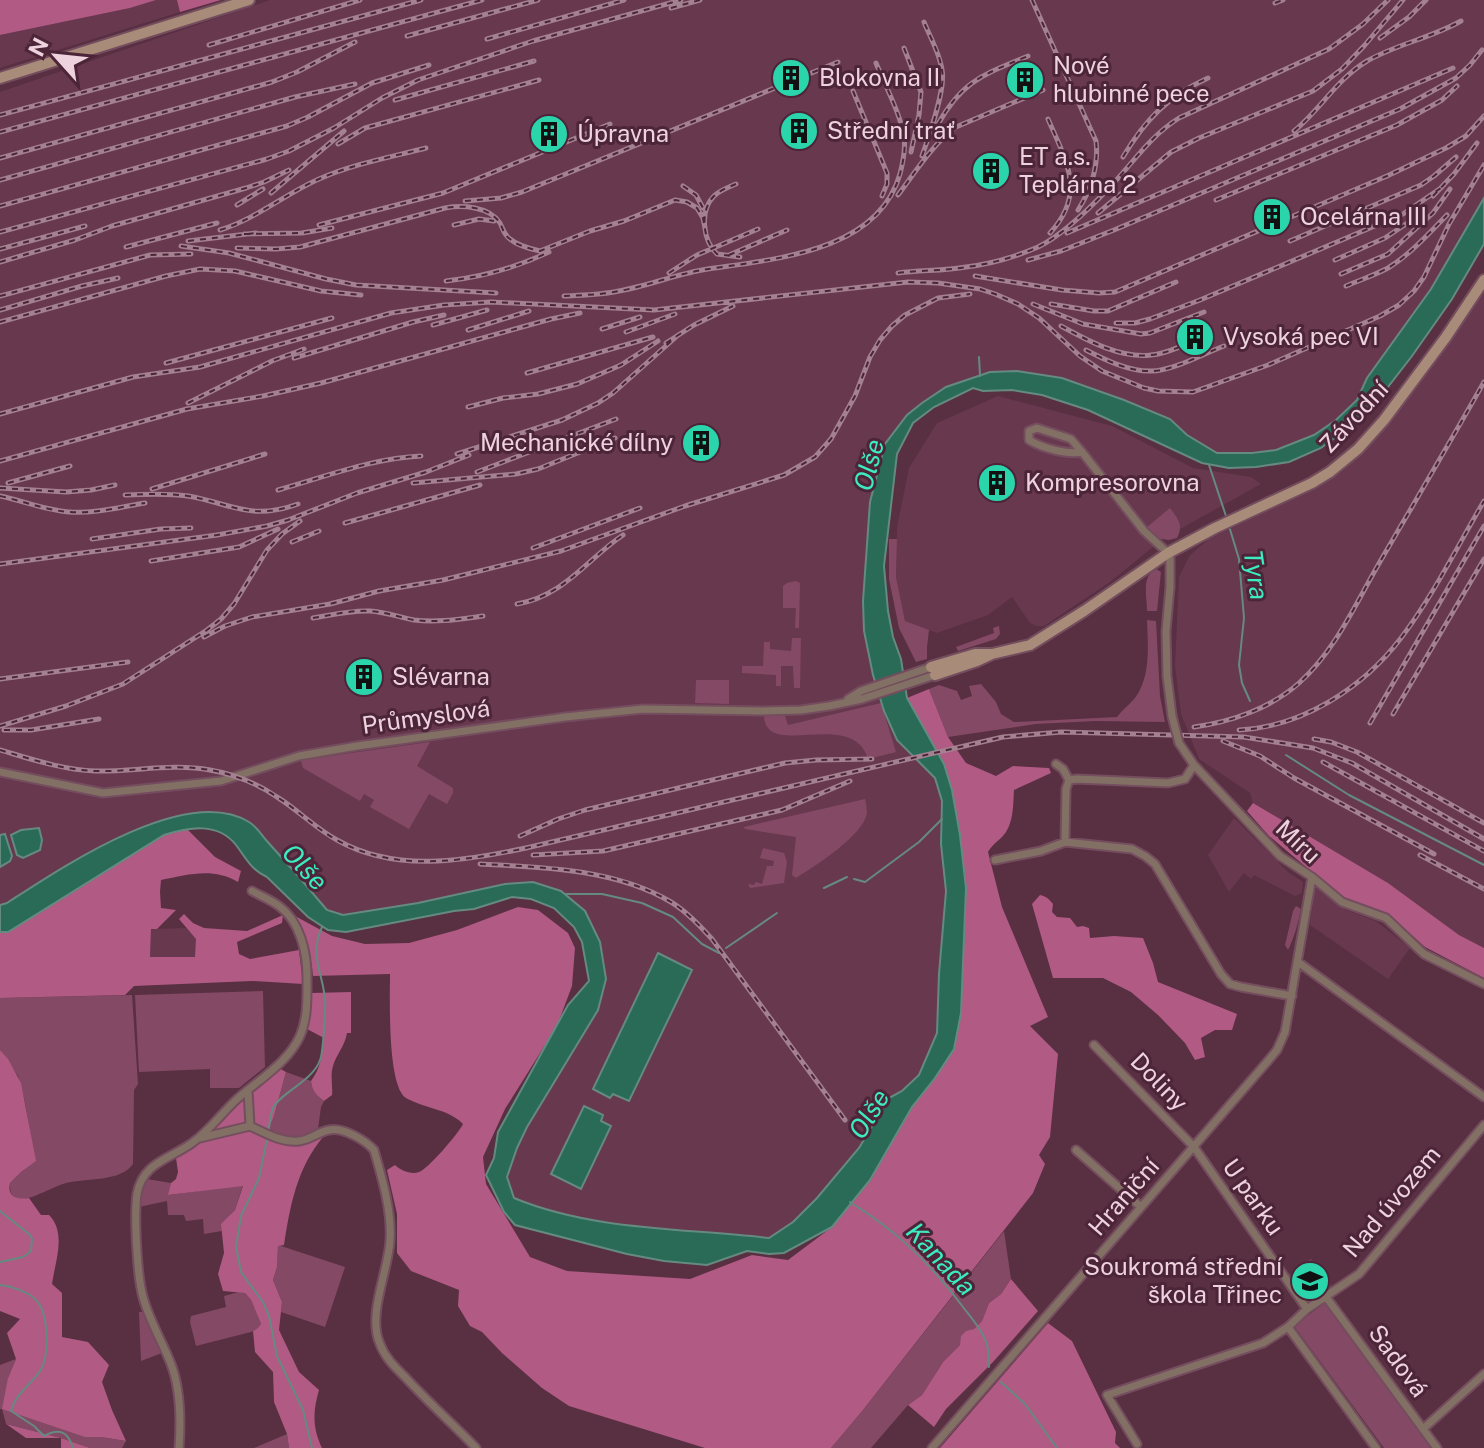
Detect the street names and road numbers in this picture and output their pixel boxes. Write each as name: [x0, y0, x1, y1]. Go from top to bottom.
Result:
street label: Závodní: [1313, 374, 1394, 458]
street label: Průmyslová: [360, 693, 492, 739]
street label: Míru: [1271, 814, 1327, 869]
street label: Doliny: [1125, 1046, 1194, 1116]
street label: Nad úvozem: [1337, 1140, 1446, 1263]
street label: Hraniční: [1082, 1151, 1165, 1241]
street label: U parku: [1218, 1153, 1290, 1240]
street label: Sadová: [1363, 1319, 1434, 1402]

